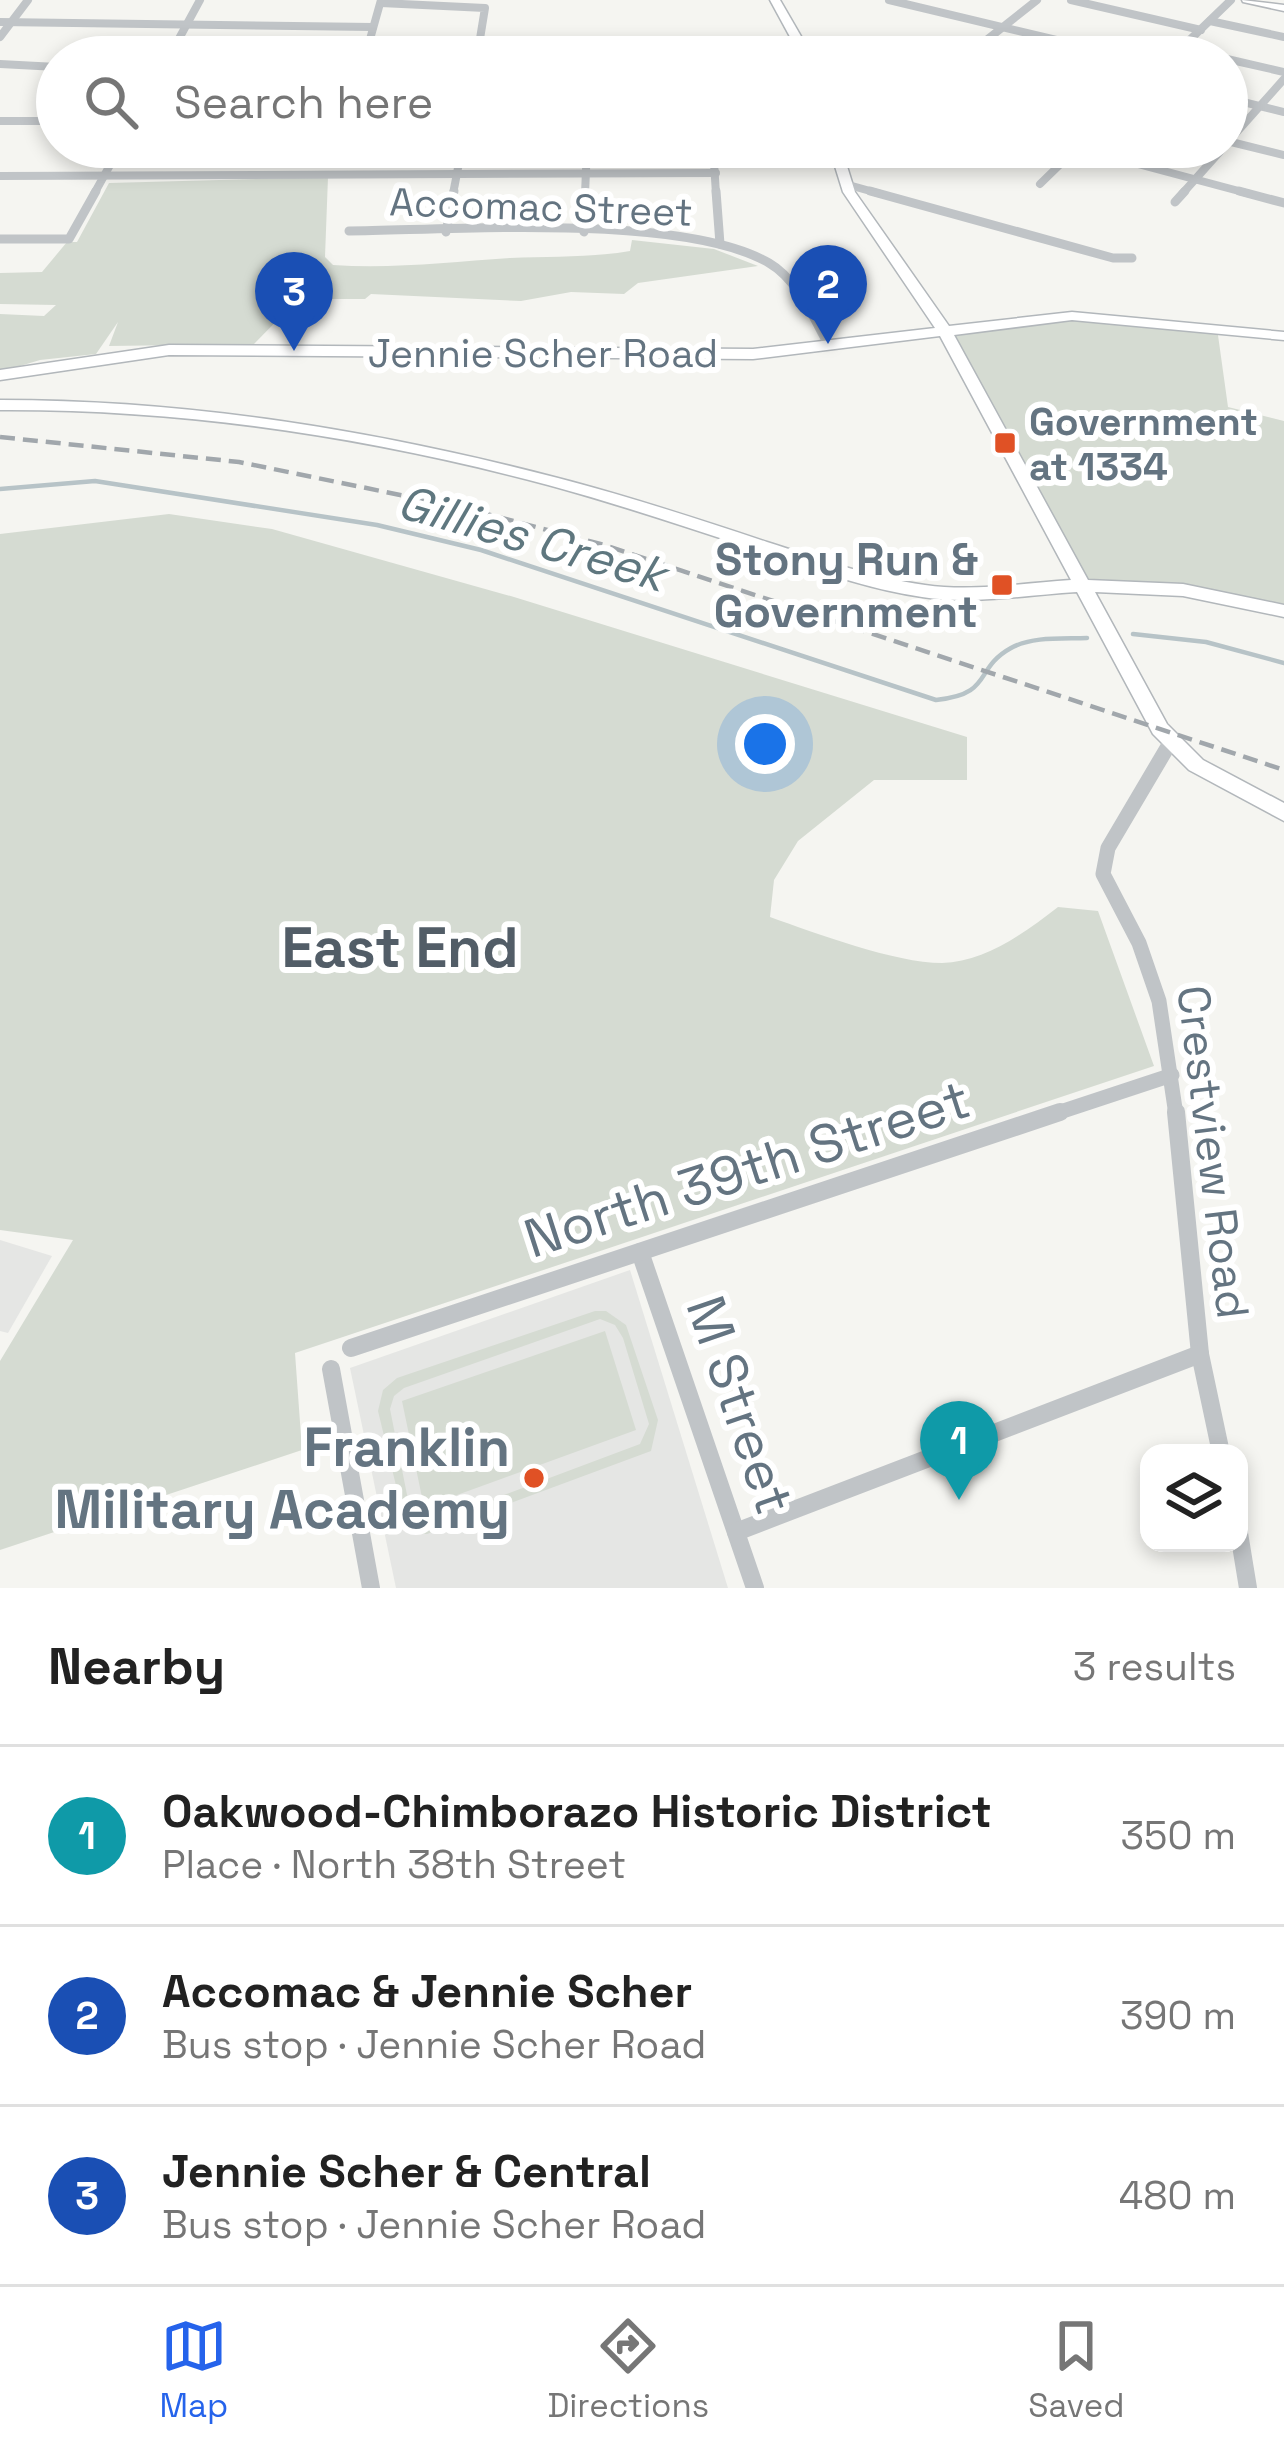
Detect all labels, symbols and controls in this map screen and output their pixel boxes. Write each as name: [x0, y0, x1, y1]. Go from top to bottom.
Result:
search box: [36, 36, 1248, 168]
icon: search: [78, 69, 144, 135]
text: Search here: [174, 74, 433, 131]
street label: Accomac Street: [389, 177, 693, 237]
pin: 2: [789, 245, 867, 344]
pin: 3: [255, 252, 333, 351]
street label: Jennie Scher Road: [368, 329, 718, 378]
place label: Government at 1334: [1029, 397, 1258, 491]
marker: Government at 1334: [992, 430, 1018, 456]
water label: Gillies Creek: [391, 471, 678, 607]
place label: Stony Run & Government: [714, 531, 978, 640]
marker: Stony Run & Government: [989, 572, 1015, 598]
your location: [735, 714, 795, 774]
district label: East End: [281, 911, 519, 984]
street label: Crestview Road: [1164, 982, 1262, 1322]
street label: North 39th Street: [516, 1065, 978, 1273]
street label: M Street: [671, 1287, 809, 1523]
pin: 1: [920, 1401, 998, 1500]
place label: Franklin Military Academy: [55, 1413, 510, 1544]
map controls: [1140, 1444, 1248, 1552]
button: layers: [1140, 1444, 1248, 1552]
marker: Franklin Military Academy: [521, 1465, 547, 1491]
text: Nearby: [48, 1634, 225, 1699]
text: 3 results: [1073, 1642, 1236, 1691]
text: Oakwood-Chimborazo Historic District: [162, 1783, 992, 1840]
text: 1: [78, 1811, 96, 1860]
text: 350 m: [1121, 1811, 1236, 1860]
text: Place · North 38th Street: [162, 1840, 626, 1889]
text: Accomac & Jennie Scher: [162, 1963, 692, 2020]
text: 2: [75, 1991, 99, 2040]
text: 390 m: [1120, 1991, 1236, 2040]
text: Bus stop · Jennie Scher Road: [162, 2020, 706, 2069]
text: Jennie Scher & Central: [162, 2143, 651, 2200]
text: 3: [75, 2171, 99, 2220]
text: 480 m: [1119, 2171, 1236, 2220]
text: Bus stop · Jennie Scher Road: [162, 2200, 706, 2249]
tab: Map: [160, 2313, 228, 2427]
tab: Directions: [547, 2313, 709, 2427]
tab: Saved: [1028, 2313, 1124, 2427]

